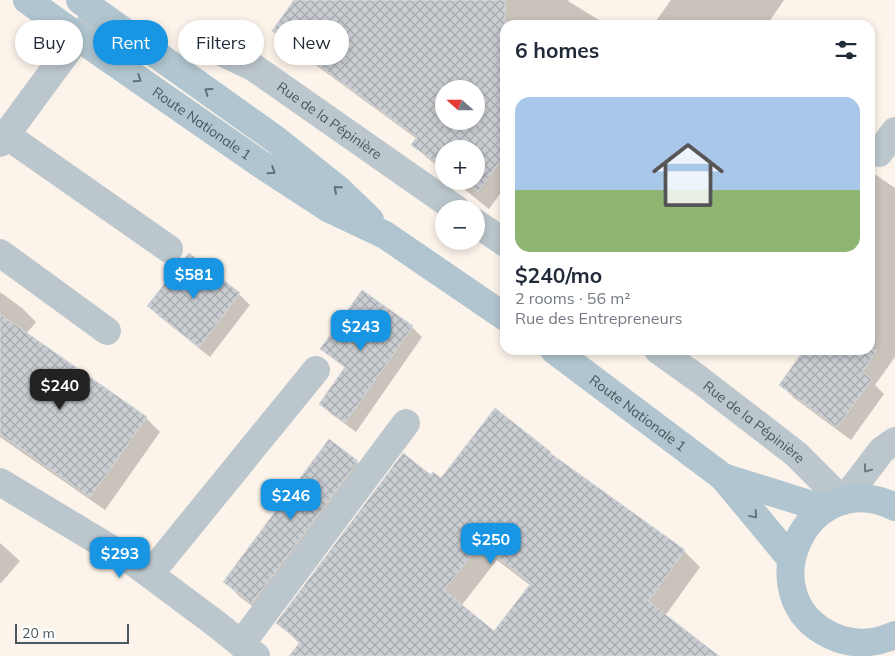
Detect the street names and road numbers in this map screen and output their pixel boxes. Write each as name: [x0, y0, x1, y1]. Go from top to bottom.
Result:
street label: Rue de la Pépinière: [274, 78, 386, 163]
street label: Route Nationale 1: [149, 83, 255, 164]
street label: Route Nationale 1: [586, 371, 690, 455]
street label: Rue de la Pépinière: [700, 377, 809, 467]

